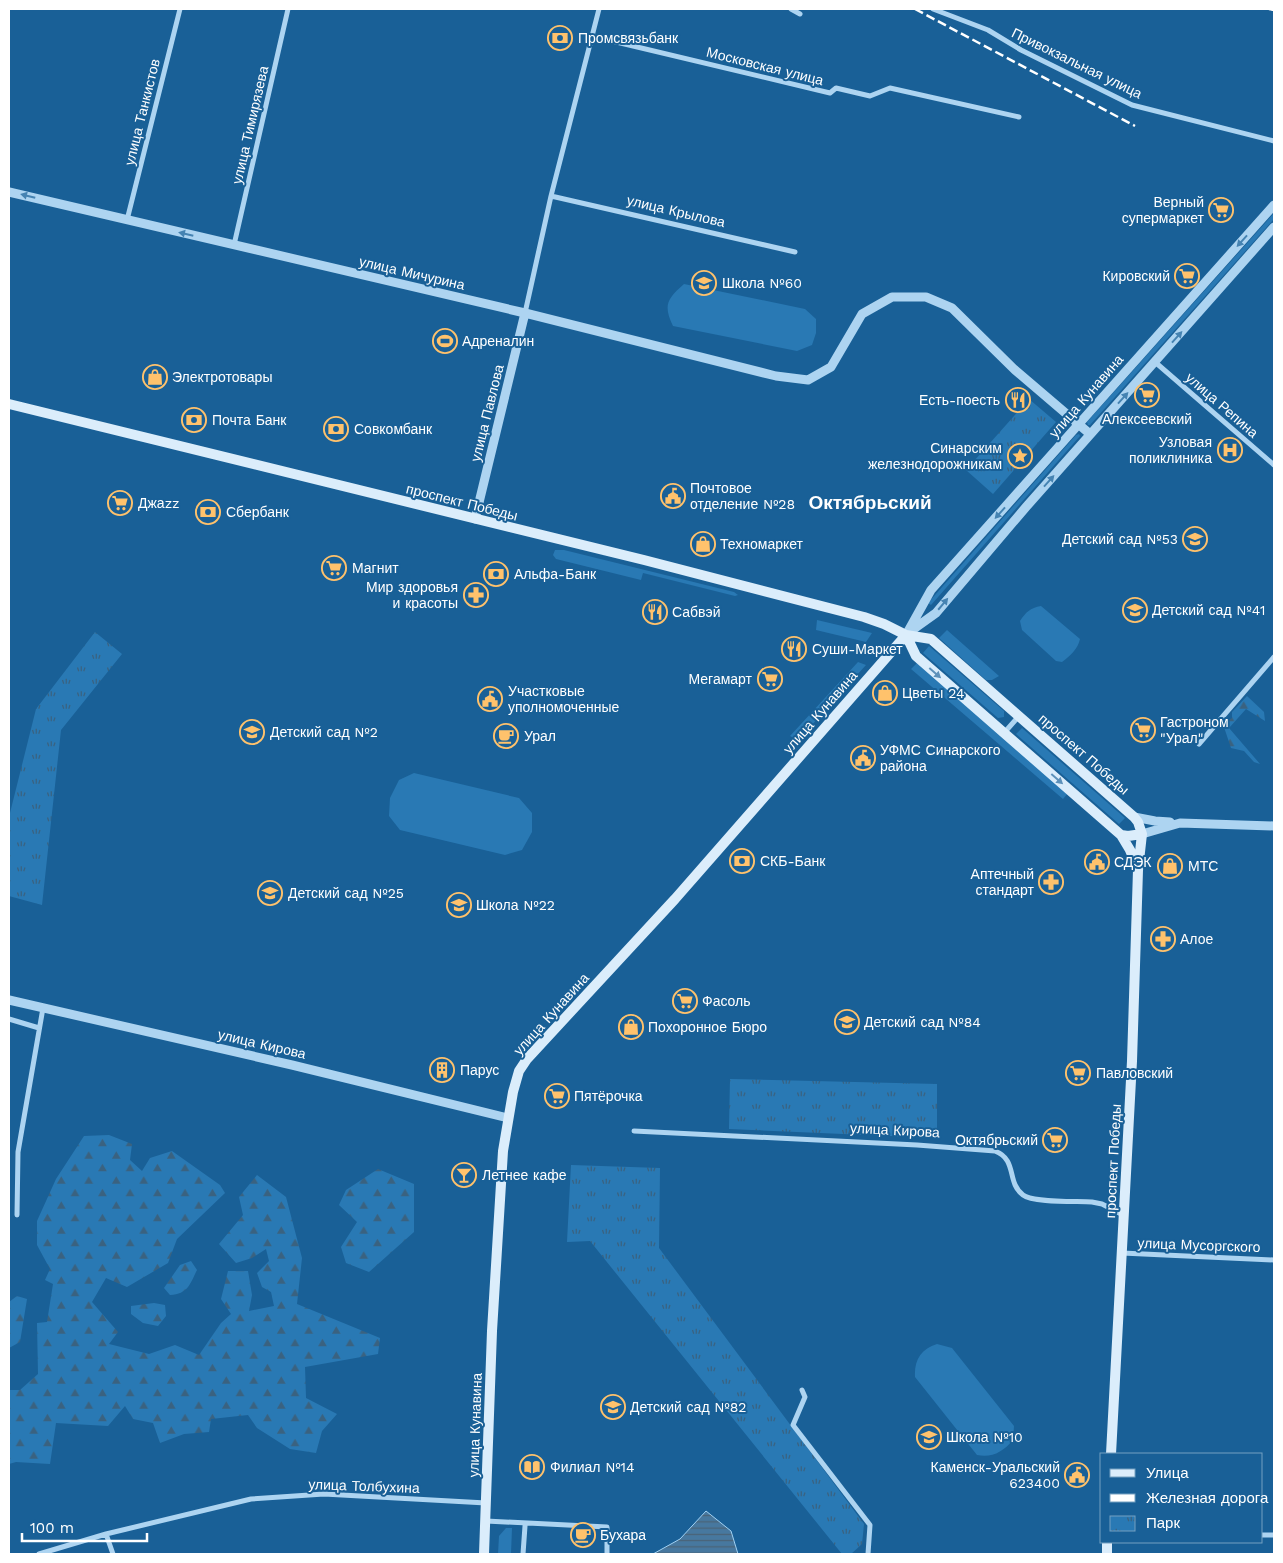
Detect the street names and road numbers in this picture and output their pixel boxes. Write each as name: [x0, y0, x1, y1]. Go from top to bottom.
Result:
street label: Привокзальная улица: [1009, 24, 1145, 102]
street label: Московская улица: [705, 44, 825, 88]
street label: улица Танкистов: [121, 57, 163, 167]
street label: улица Тимирязева: [229, 64, 271, 186]
street label: улица Крылова: [625, 192, 727, 230]
street label: улица Мичурина: [358, 253, 467, 293]
street label: улица Кунавина: [1046, 351, 1127, 441]
street label: улица Павлова: [467, 363, 507, 463]
street label: улица Репина: [1183, 369, 1262, 441]
street label: проспект Победы: [405, 480, 519, 524]
street label: улица Кунавина: [780, 667, 861, 757]
street label: проспект Победы: [1036, 710, 1132, 798]
street label: улица Кунавина: [510, 970, 592, 1058]
street label: улица Кирова: [216, 1026, 308, 1062]
street label: проспект Победы: [1102, 1103, 1124, 1219]
street label: улица Кирова: [850, 1120, 941, 1140]
street label: улица Мусоргского: [1137, 1235, 1261, 1255]
street label: улица Кунавина: [465, 1372, 485, 1478]
street label: улица Толбухина: [308, 1476, 420, 1496]

